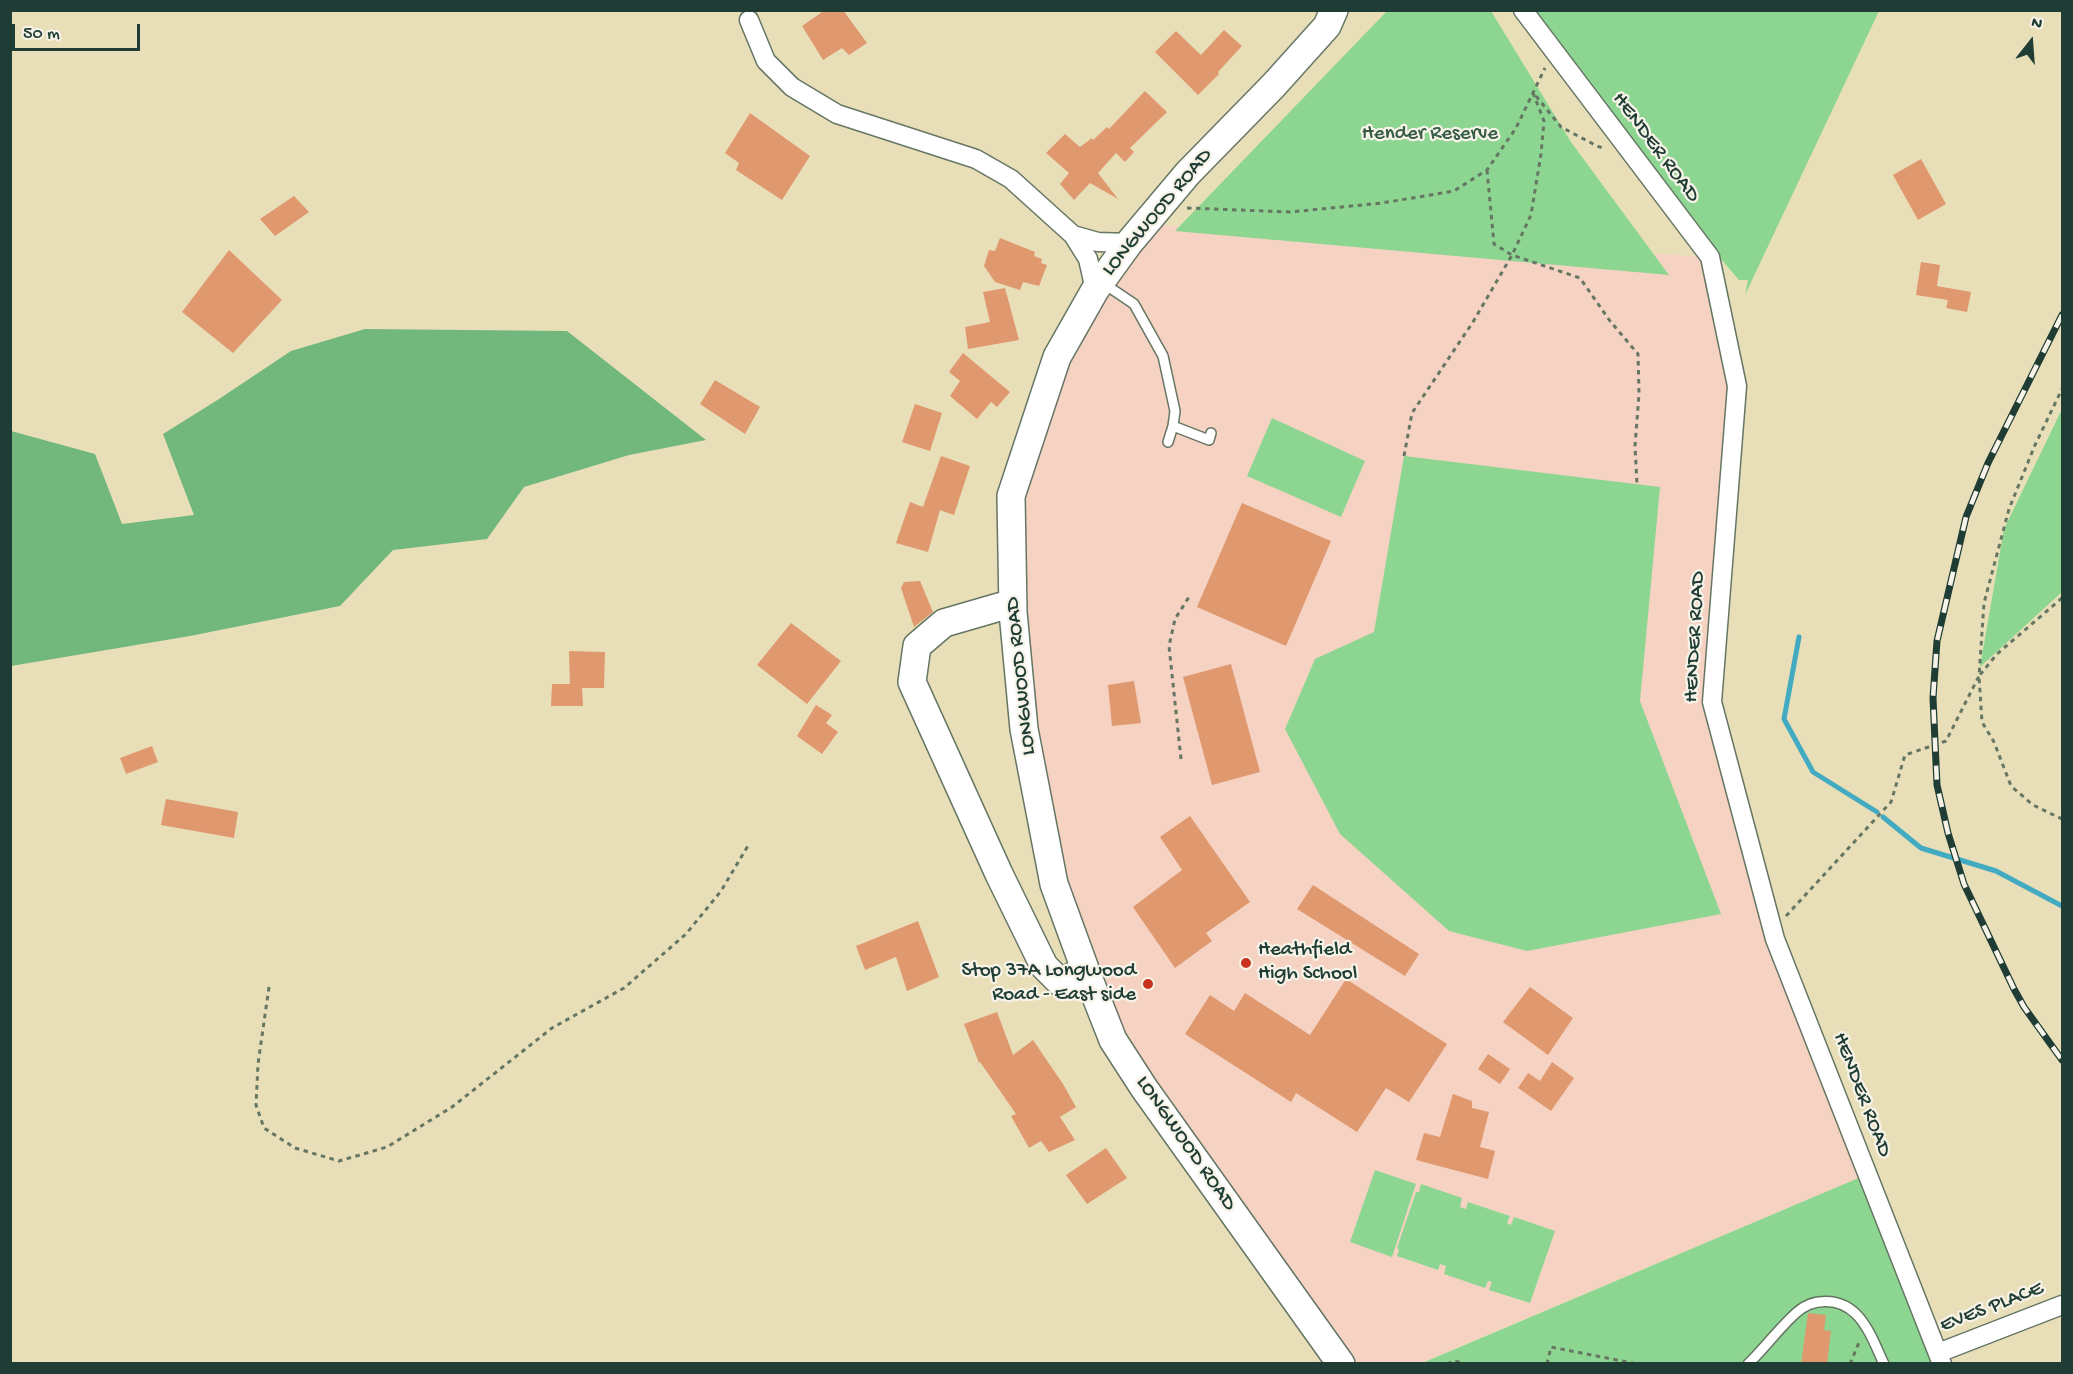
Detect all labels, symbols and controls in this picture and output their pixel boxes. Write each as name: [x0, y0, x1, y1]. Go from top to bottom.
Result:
scale bar: [15, 12, 142, 50]
north arrow: [2001, 12, 2061, 72]
text: N: [2029, 14, 2044, 35]
text: 50 m: [23, 24, 60, 45]
street label: HENDER ROAD: [1605, 88, 1705, 208]
park label: Hender Reserve: [1362, 122, 1498, 148]
street label: LONGWOOD ROAD: [1097, 144, 1219, 282]
street label: HENDER ROAD: [1680, 571, 1712, 703]
street label: LONGWOOD ROAD: [1001, 596, 1043, 756]
place label: Heathfield High School: [1258, 938, 1357, 988]
marker: Heathfield High School: [1239, 956, 1253, 970]
place label: Stop 37A Longwood Road - East side: [961, 959, 1136, 1009]
marker: Stop 37A Longwood Road - East side: [1141, 977, 1155, 991]
street label: HENDER ROAD: [1826, 1029, 1896, 1161]
street label: LONGWOOD ROAD: [1129, 1072, 1241, 1216]
street label: EVES PLACE: [1937, 1277, 2047, 1339]

